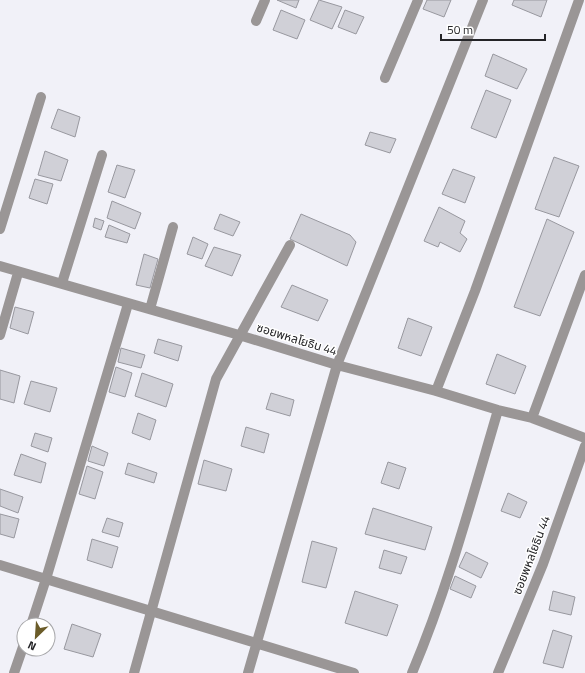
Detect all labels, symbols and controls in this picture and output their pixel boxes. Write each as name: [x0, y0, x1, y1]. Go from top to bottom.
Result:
scale bar: [441, 16, 545, 42]
text: 50 m: [447, 20, 473, 39]
street label: ซอยพหลโยธิน 44: [254, 318, 340, 360]
street label: ซอยพหลโยธิน 44: [507, 512, 555, 597]
north arrow: [16, 617, 56, 657]
text: N: [25, 637, 39, 655]

